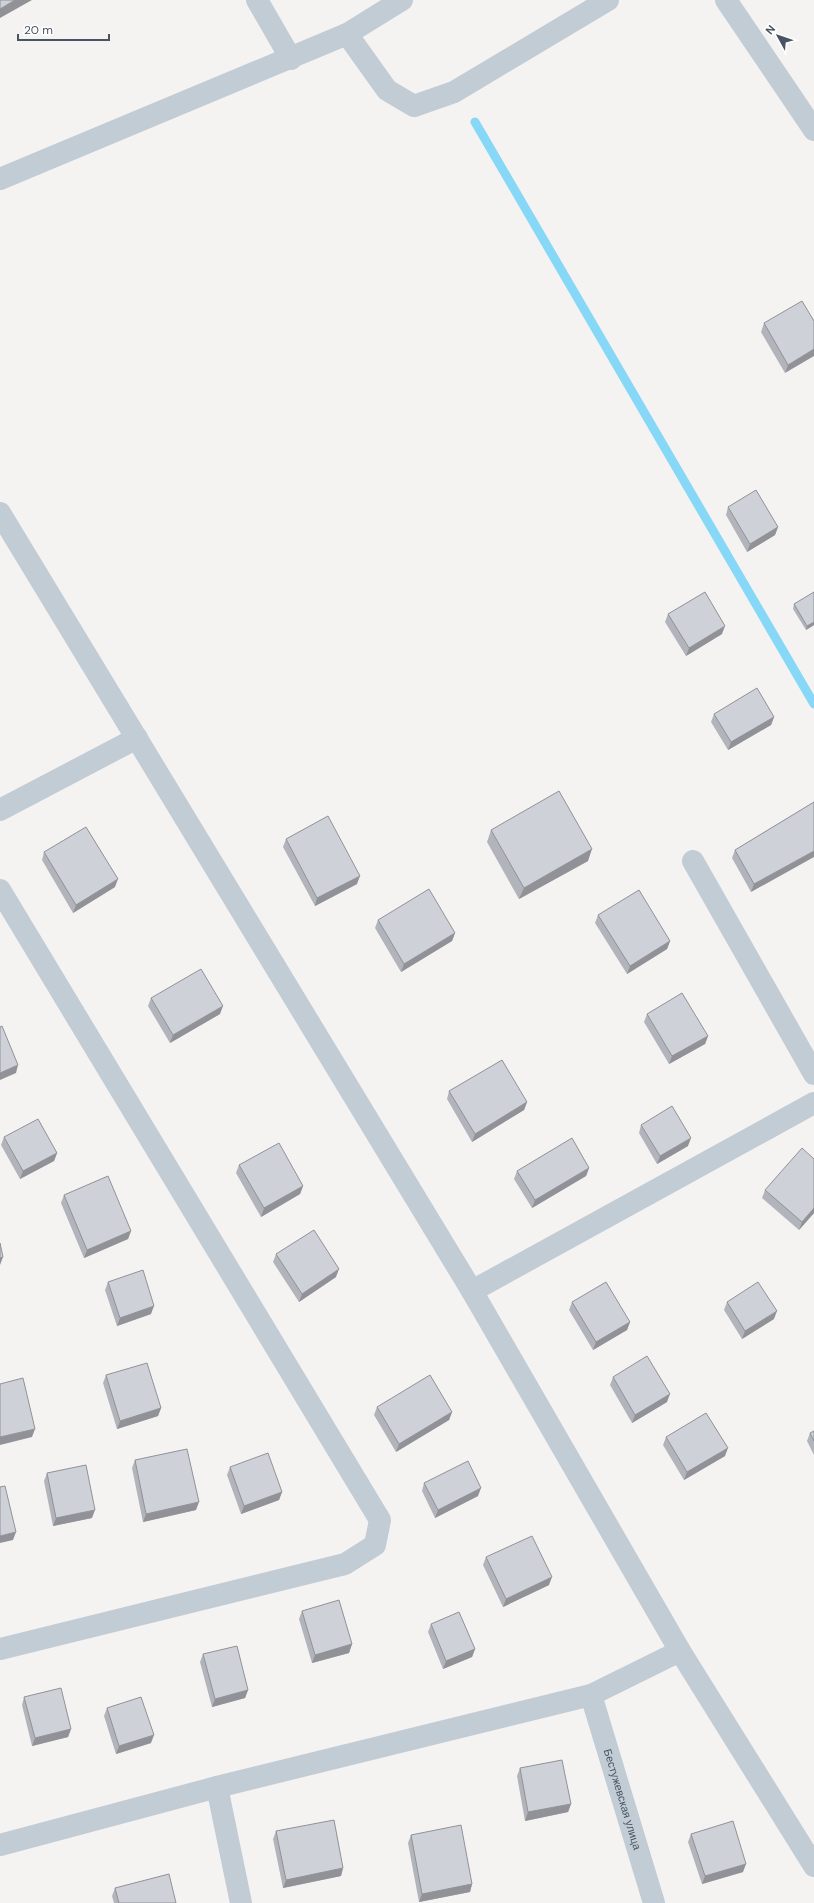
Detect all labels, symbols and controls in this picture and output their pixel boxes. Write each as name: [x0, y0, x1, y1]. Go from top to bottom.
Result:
scale bar: [18, 16, 109, 42]
north arrow: [758, 16, 798, 56]
text: 20 m: [24, 22, 53, 38]
text: N: [762, 22, 778, 37]
street label: Бестужевская улица: [601, 1747, 645, 1852]

